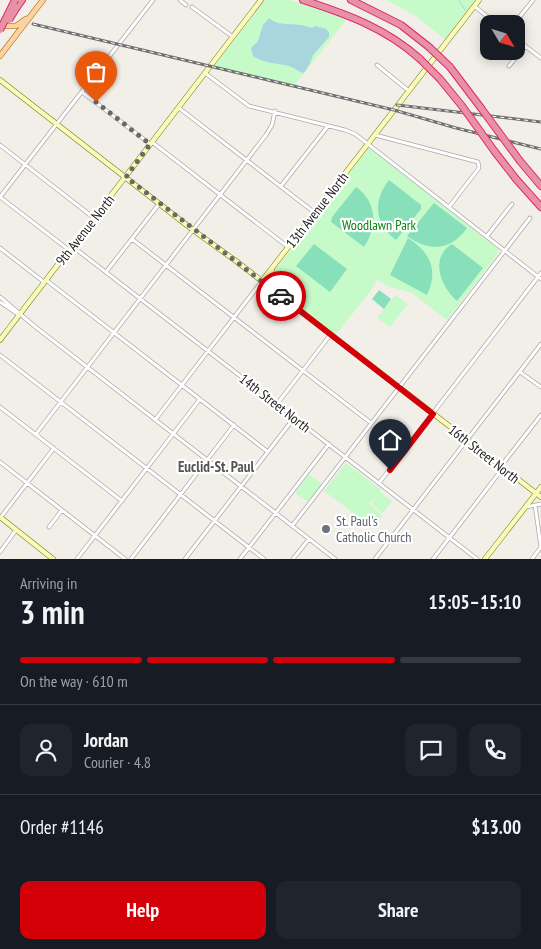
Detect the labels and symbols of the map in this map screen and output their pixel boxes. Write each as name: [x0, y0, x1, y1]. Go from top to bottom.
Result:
north arrow: [480, 15, 525, 60]
pin: [75, 51, 117, 102]
street label: 13th Avenue North: [282, 168, 352, 252]
street label: 9th Avenue North: [52, 191, 118, 269]
park label: Woodlawn Park: [342, 216, 417, 234]
courier: [256, 271, 306, 321]
street label: 14th Street North: [236, 370, 314, 436]
pin: [369, 419, 411, 470]
street label: 16th Street North: [445, 421, 523, 487]
district label: Euclid-St. Paul: [178, 457, 254, 476]
place label: St. Paul's Catholic Church: [336, 512, 412, 546]
marker: St. Paul's Catholic Church: [320, 523, 332, 535]

